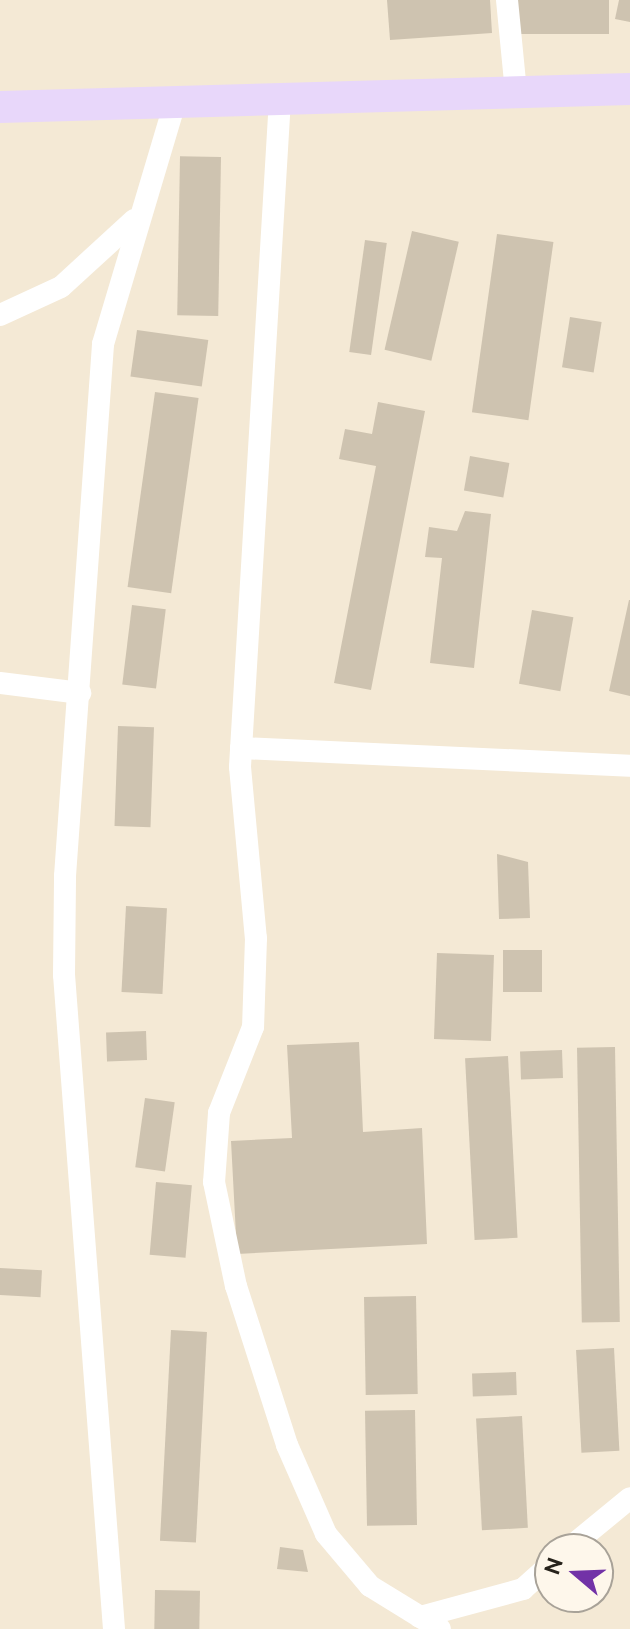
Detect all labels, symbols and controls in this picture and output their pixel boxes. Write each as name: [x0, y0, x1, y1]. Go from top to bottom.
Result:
north arrow: [534, 1533, 614, 1613]
text: N: [538, 1554, 567, 1578]

